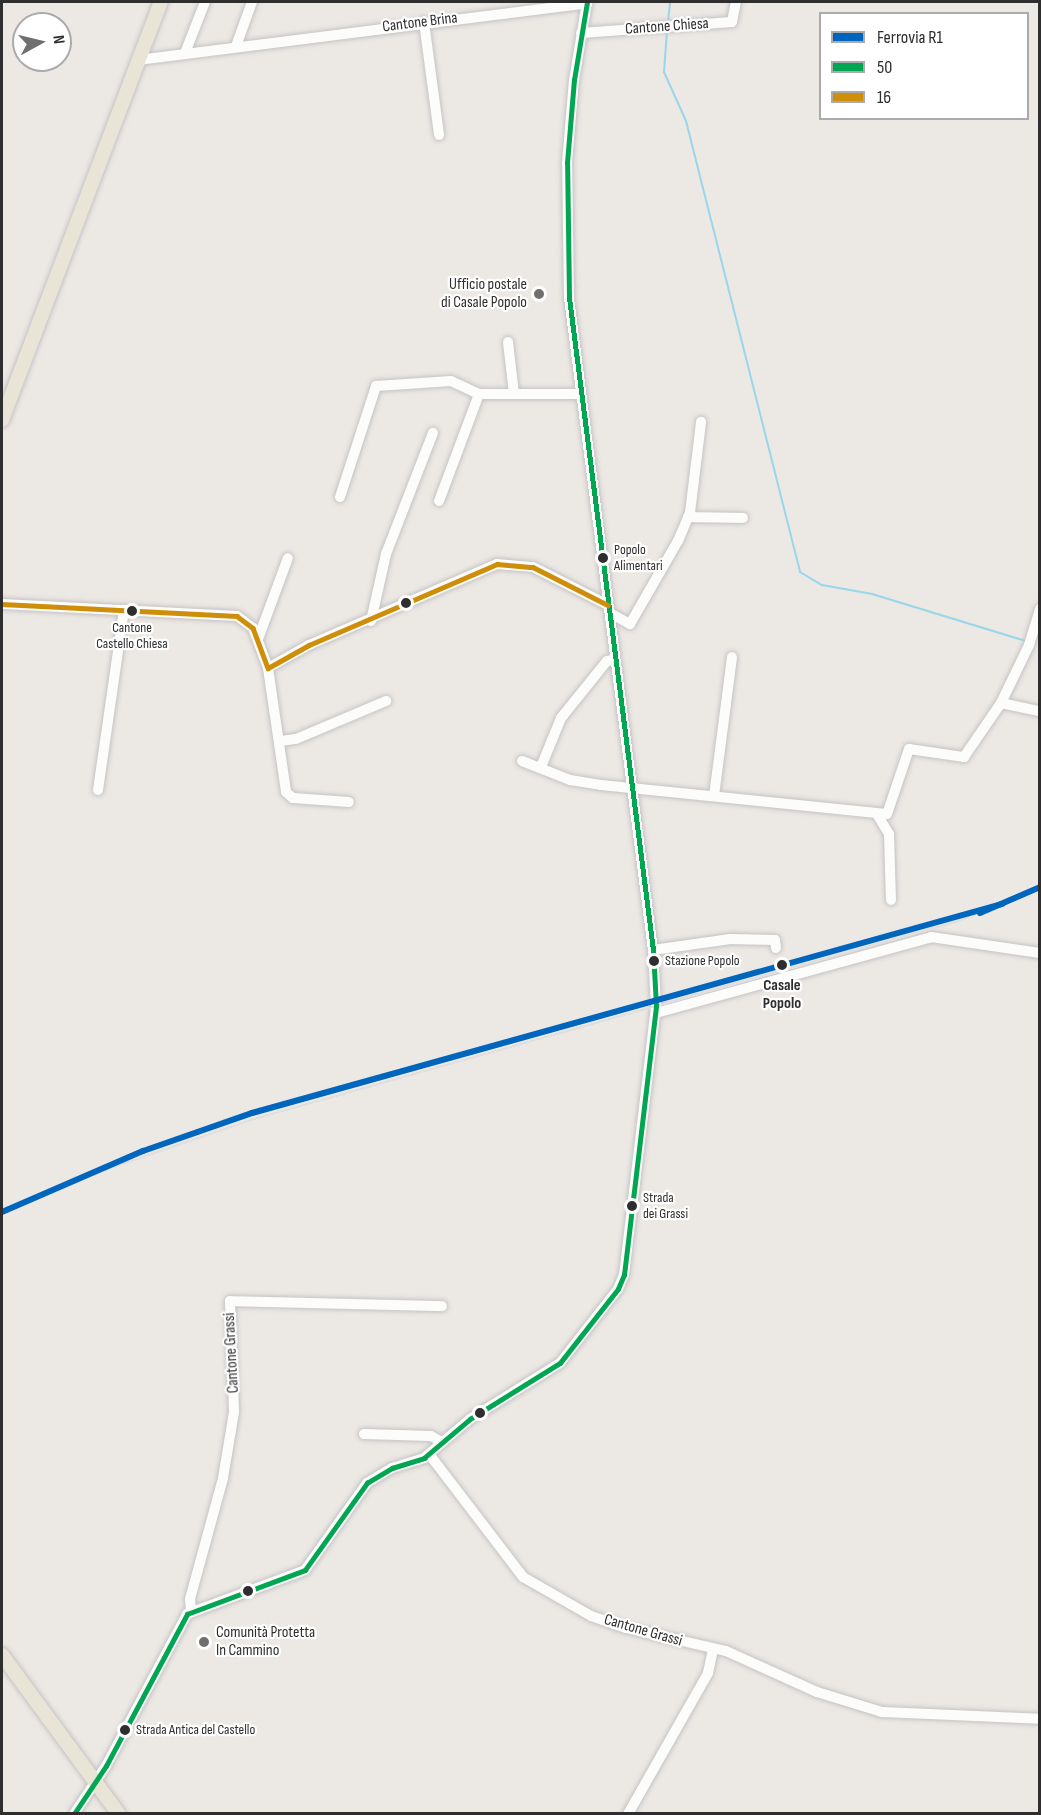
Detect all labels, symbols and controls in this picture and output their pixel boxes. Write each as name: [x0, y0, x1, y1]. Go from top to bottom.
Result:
street label: Cantone Brina: [381, 9, 459, 37]
north arrow: [12, 12, 72, 72]
legend: [819, 12, 1029, 120]
street label: Cantone Chiesa: [625, 15, 709, 39]
text: Ferrovia R1: [877, 27, 943, 48]
text: N: [48, 34, 68, 45]
text: 50: [877, 57, 892, 78]
text: 16: [877, 87, 891, 108]
place label: Ufficio postale di Casale Popolo: [441, 275, 527, 313]
marker: Ufficio postale di Casale Popolo: [532, 287, 546, 301]
place label: Popolo Alimentari: [614, 542, 663, 574]
marker: Popolo Alimentari: [597, 552, 609, 564]
unlabelled marker: [400, 597, 412, 609]
marker: Cantone Castello Chiesa: [126, 605, 138, 617]
place label: Cantone Castello Chiesa: [96, 620, 168, 652]
place label: Stazione Popolo: [665, 953, 740, 969]
marker: Stazione Popolo: [648, 955, 660, 967]
marker: Casale Popolo: [773, 956, 791, 974]
place label: Casale Popolo: [763, 976, 801, 1014]
place label: Strada dei Grassi: [643, 1190, 688, 1222]
marker: Strada dei Grassi: [626, 1200, 638, 1212]
street label: Cantone Grassi: [220, 1312, 244, 1394]
unlabelled marker: [474, 1407, 486, 1419]
unlabelled marker: [242, 1585, 254, 1597]
street label: Cantone Grassi: [602, 1611, 684, 1651]
place label: Comunità Protetta In Cammino: [216, 1623, 315, 1661]
marker: Comunità Protetta In Cammino: [197, 1635, 211, 1649]
place label: Strada Antica del Castello: [136, 1722, 255, 1738]
marker: Strada Antica del Castello: [119, 1724, 131, 1736]

